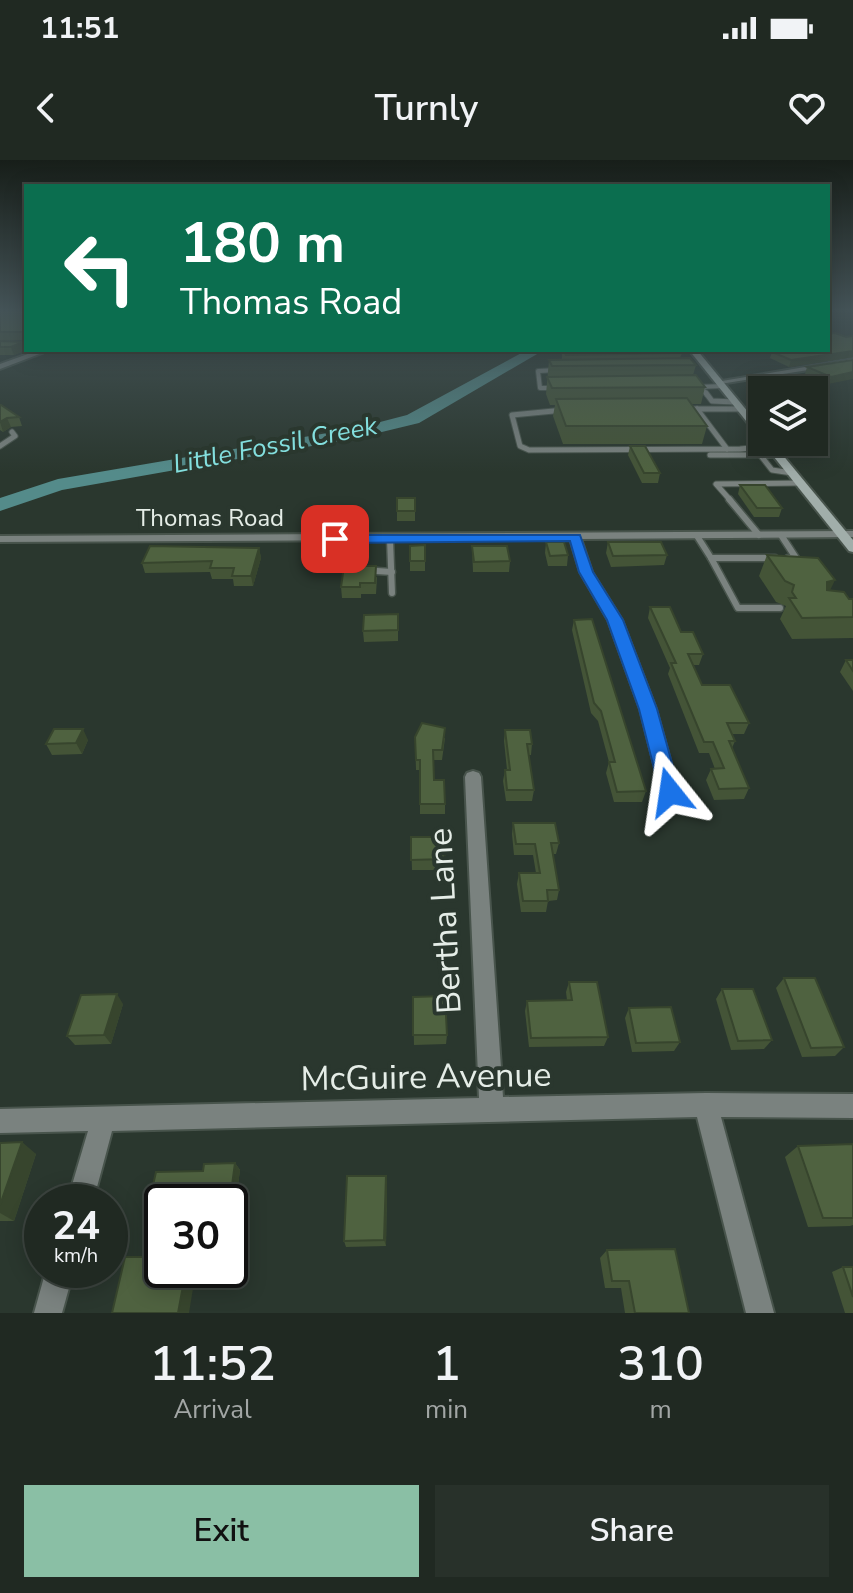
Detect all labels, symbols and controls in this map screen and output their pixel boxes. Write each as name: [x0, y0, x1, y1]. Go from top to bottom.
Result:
text: 11:51: [40, 8, 119, 49]
text: Turnly: [375, 84, 478, 133]
icon: back: [24, 86, 68, 130]
icon: heart: [785, 86, 829, 130]
text: 180 m: [180, 205, 345, 282]
icon: left: [48, 216, 152, 320]
text: Thomas Road: [180, 278, 402, 327]
map controls: [748, 376, 828, 456]
button: layers: [748, 376, 828, 456]
water label: Little Fossil Creek: [170, 408, 381, 482]
street label: Thomas Road: [136, 502, 284, 534]
pin: [301, 505, 369, 573]
icon: arrive: [313, 517, 357, 561]
position arrow: [628, 750, 712, 834]
street label: Bertha Lane: [417, 827, 473, 1015]
street label: McGuire Avenue: [300, 1052, 552, 1102]
speed limit sign: 30: [144, 1184, 248, 1288]
text: 24: [52, 1199, 100, 1253]
text: km/h: [54, 1242, 98, 1269]
text: 11:52: [149, 1331, 276, 1397]
text: 1: [432, 1331, 461, 1397]
text: 310: [617, 1331, 704, 1397]
text: Arrival: [173, 1392, 252, 1427]
text: min: [425, 1392, 468, 1427]
text: m: [649, 1392, 672, 1427]
button: Exit: [24, 1485, 419, 1577]
button: Share: [435, 1485, 829, 1577]

